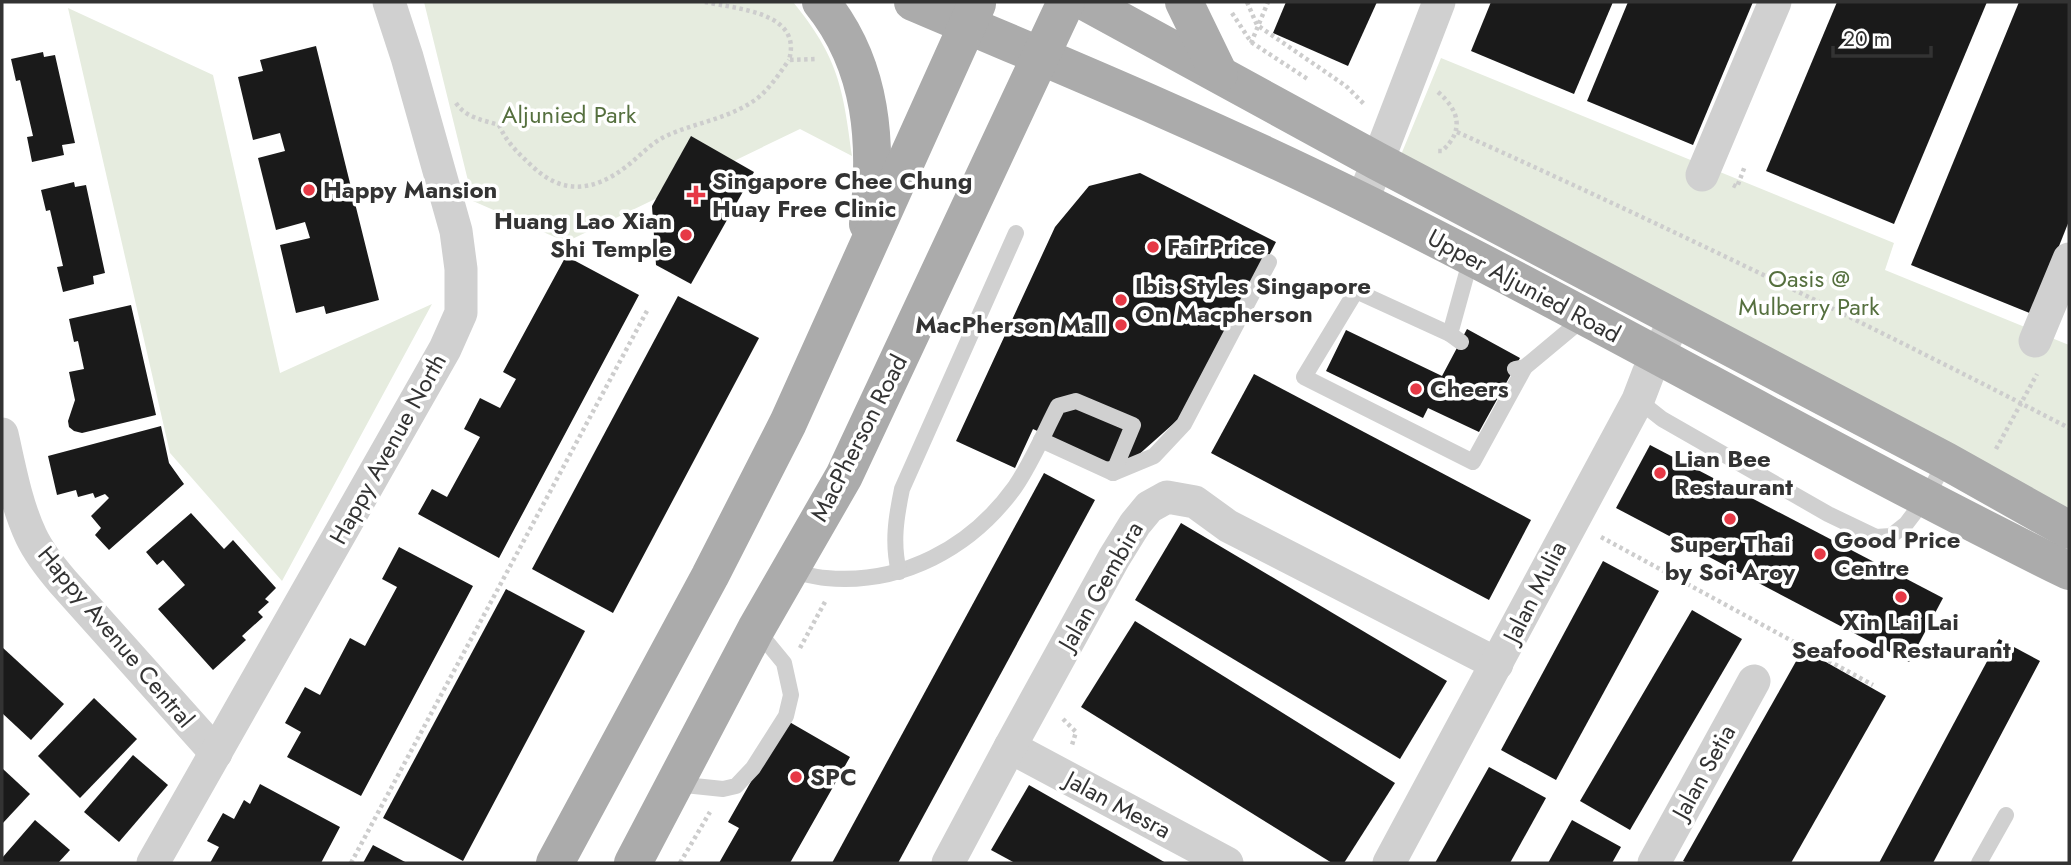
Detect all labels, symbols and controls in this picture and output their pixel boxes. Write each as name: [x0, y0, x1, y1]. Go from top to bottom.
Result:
scale bar: [1833, 14, 1931, 58]
text: 20 m: [1843, 24, 1890, 54]
park label: Aljunied Park: [502, 97, 637, 132]
place label: Singapore Chee Chung Huay Free Clinic: [712, 163, 972, 226]
place label: Happy Mansion: [323, 172, 497, 207]
marker: Happy Mansion: [301, 182, 317, 198]
marker: Singapore Chee Chung Huay Free Clinic: [686, 185, 706, 205]
place label: Huang Lao Xian Shi Temple: [494, 203, 672, 266]
street label: Upper Aljunied Road: [1422, 220, 1627, 351]
marker: Huang Lao Xian Shi Temple: [678, 227, 694, 243]
place label: FairPrice: [1167, 229, 1266, 264]
marker: FairPrice: [1145, 239, 1161, 255]
park label: Oasis @ Mulberry Park: [1738, 261, 1880, 324]
place label: Ibis Styles Singapore On Macpherson: [1135, 268, 1371, 331]
marker: Ibis Styles Singapore On Macpherson: [1113, 292, 1129, 308]
place label: MacPherson Mall: [915, 307, 1107, 342]
marker: MacPherson Mall: [1113, 317, 1129, 333]
street label: Happy Avenue North: [320, 347, 455, 551]
street label: MacPherson Road: [801, 348, 916, 527]
place label: Cheers: [1430, 371, 1509, 406]
marker: Cheers: [1408, 381, 1424, 397]
place label: Lian Bee Restaurant: [1674, 441, 1793, 504]
marker: Lian Bee Restaurant: [1652, 465, 1668, 481]
marker: Super Thai by Soi Aroy: [1722, 511, 1738, 527]
street label: Jalan Gembira: [1048, 515, 1152, 659]
place label: Good Price Centre: [1834, 522, 1960, 585]
place label: Super Thai by Soi Aroy: [1665, 526, 1796, 589]
street label: Jalan Mulia: [1493, 535, 1575, 651]
street label: Happy Avenue Central: [30, 538, 203, 735]
marker: Good Price Centre: [1812, 546, 1828, 562]
marker: Xin Lai Lai Seafood Restaurant: [1893, 589, 1909, 605]
place label: Xin Lai Lai Seafood Restaurant: [1791, 604, 2011, 667]
street label: Jalan Setia: [1662, 718, 1744, 828]
place label: SPC: [810, 759, 857, 794]
street label: Jalan Mesra: [1056, 761, 1177, 847]
marker: SPC: [788, 769, 804, 785]

